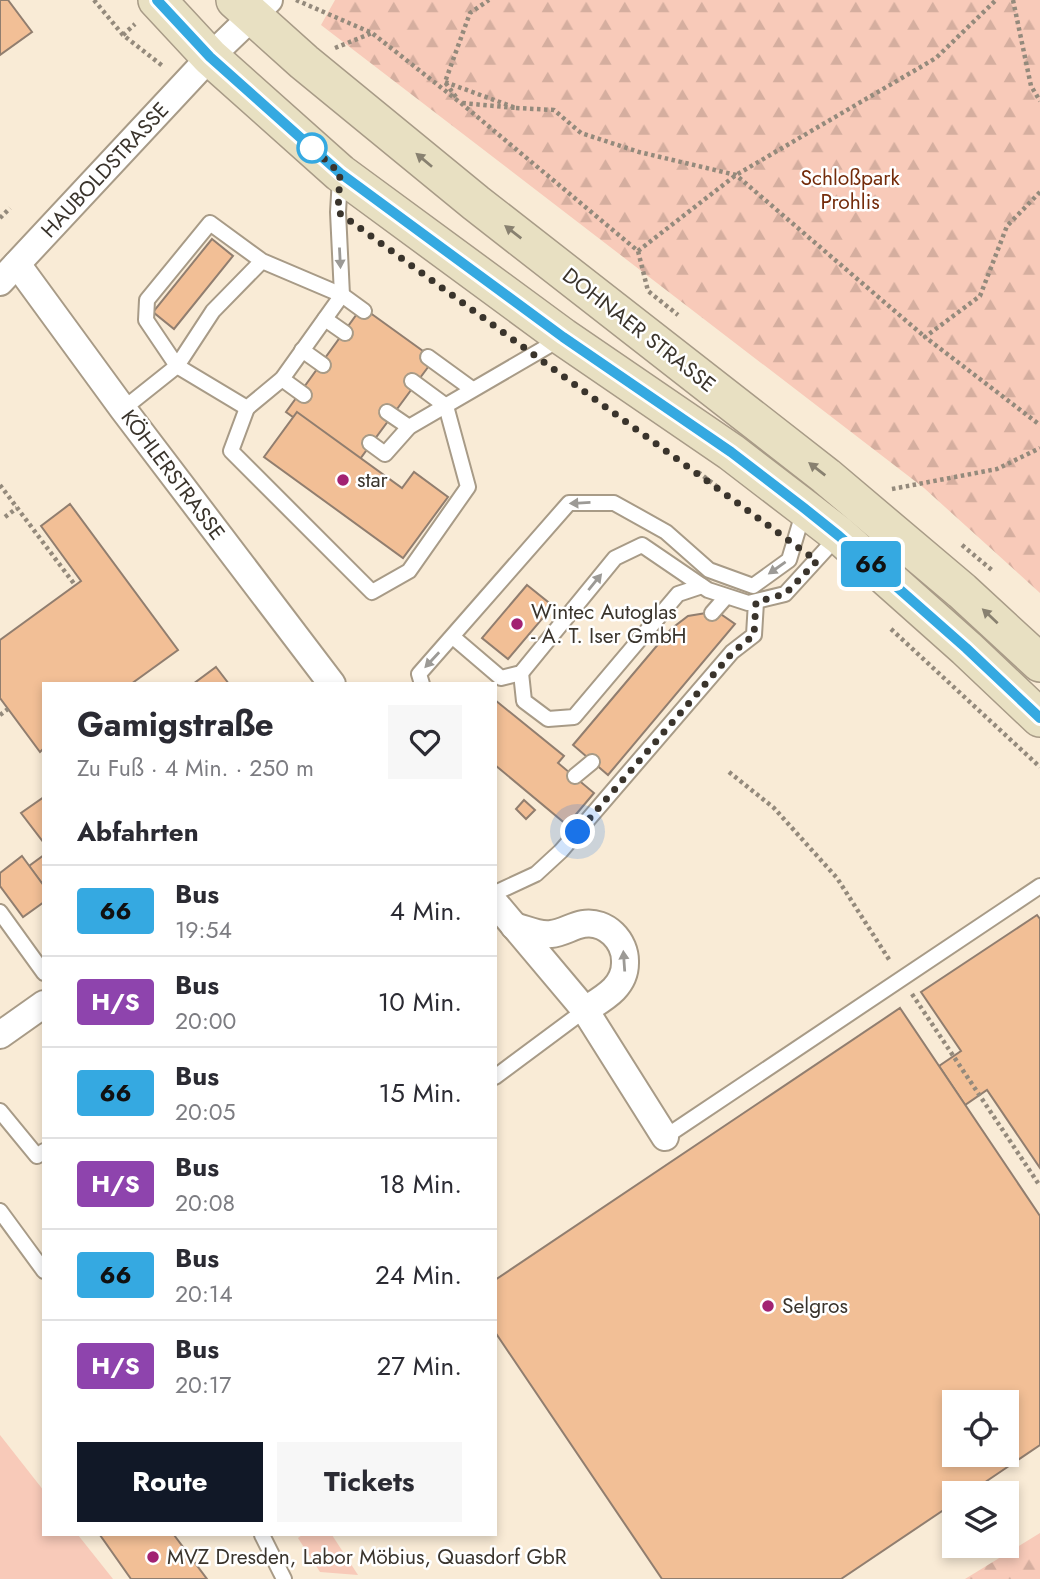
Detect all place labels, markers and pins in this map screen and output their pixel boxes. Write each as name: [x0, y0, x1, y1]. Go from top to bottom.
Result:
unlabelled marker: [297, 133, 327, 163]
place label: star: [357, 465, 389, 495]
marker: star: [335, 472, 351, 488]
place label: Wintec Autoglas - A. T. Iser GmbH: [531, 597, 687, 651]
marker: Wintec Autoglas - A. T. Iser GmbH: [509, 616, 525, 632]
place label: Selgros: [782, 1291, 848, 1321]
marker: Selgros: [760, 1298, 776, 1314]
place label: MVZ Dresden, Labor Möbius, Quasdorf GbR: [167, 1542, 567, 1572]
marker: MVZ Dresden, Labor Möbius, Quasdorf GbR: [145, 1549, 161, 1565]

